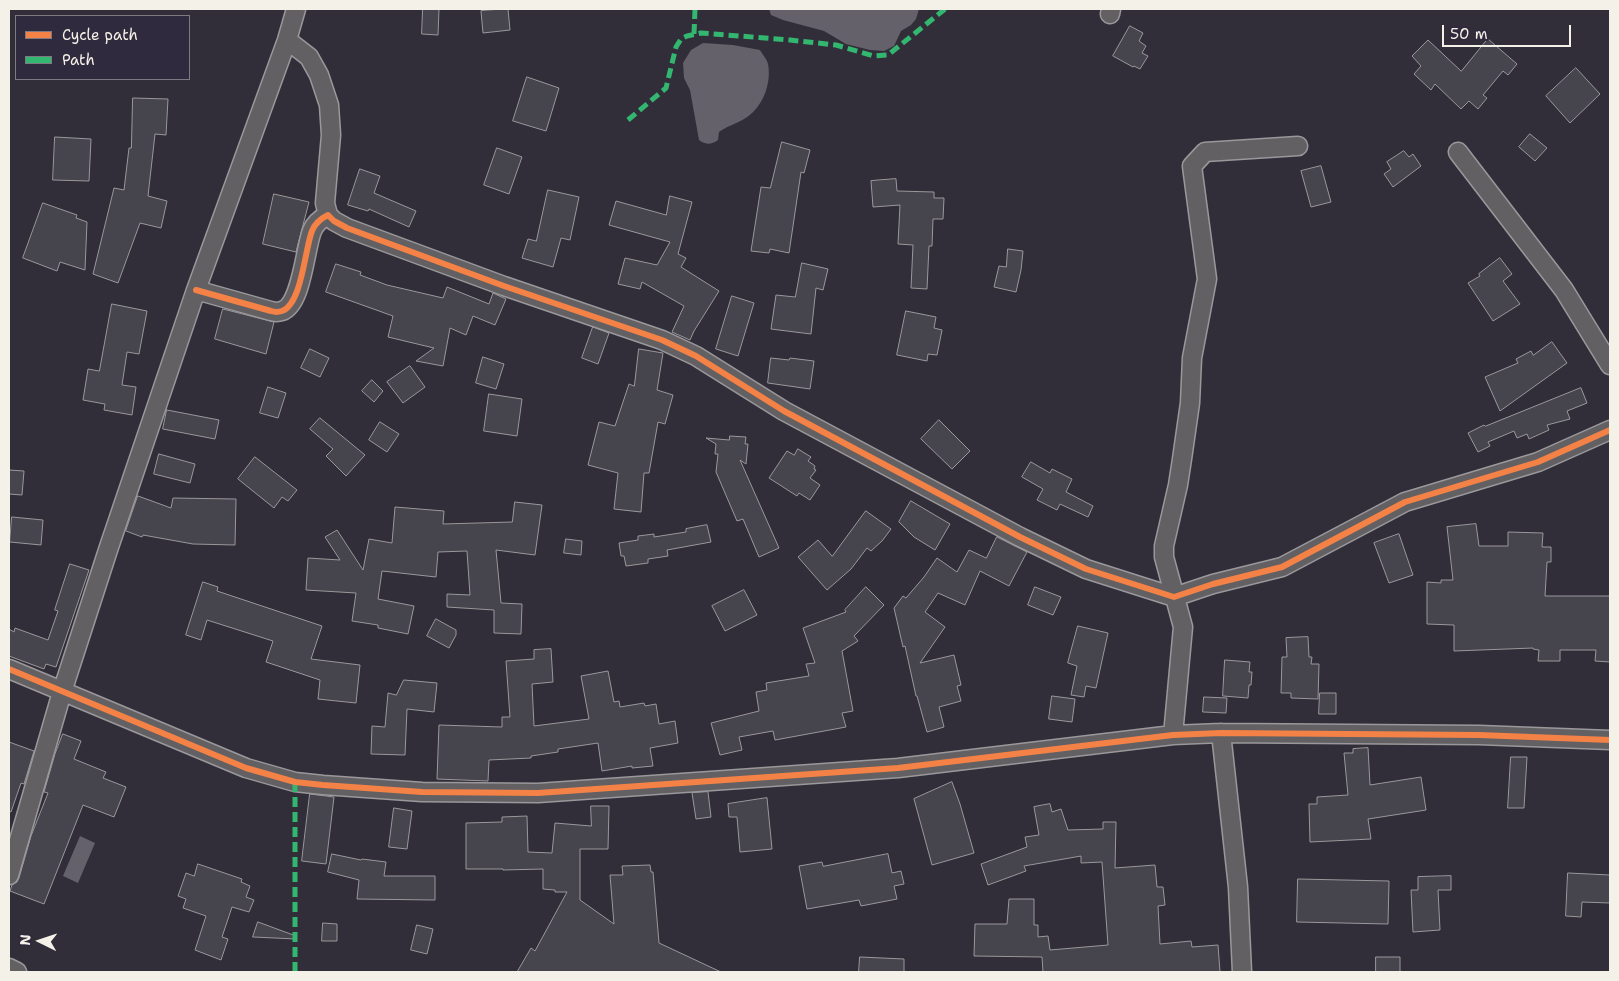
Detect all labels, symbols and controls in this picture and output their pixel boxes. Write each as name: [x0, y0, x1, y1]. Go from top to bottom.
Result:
legend: [15, 15, 190, 80]
scale bar: [1444, 15, 1573, 47]
text: 50 m: [1450, 24, 1488, 44]
text: Cycle path: [62, 25, 138, 45]
text: Path: [62, 50, 95, 70]
north arrow: [15, 916, 65, 966]
text: N: [16, 934, 34, 946]

